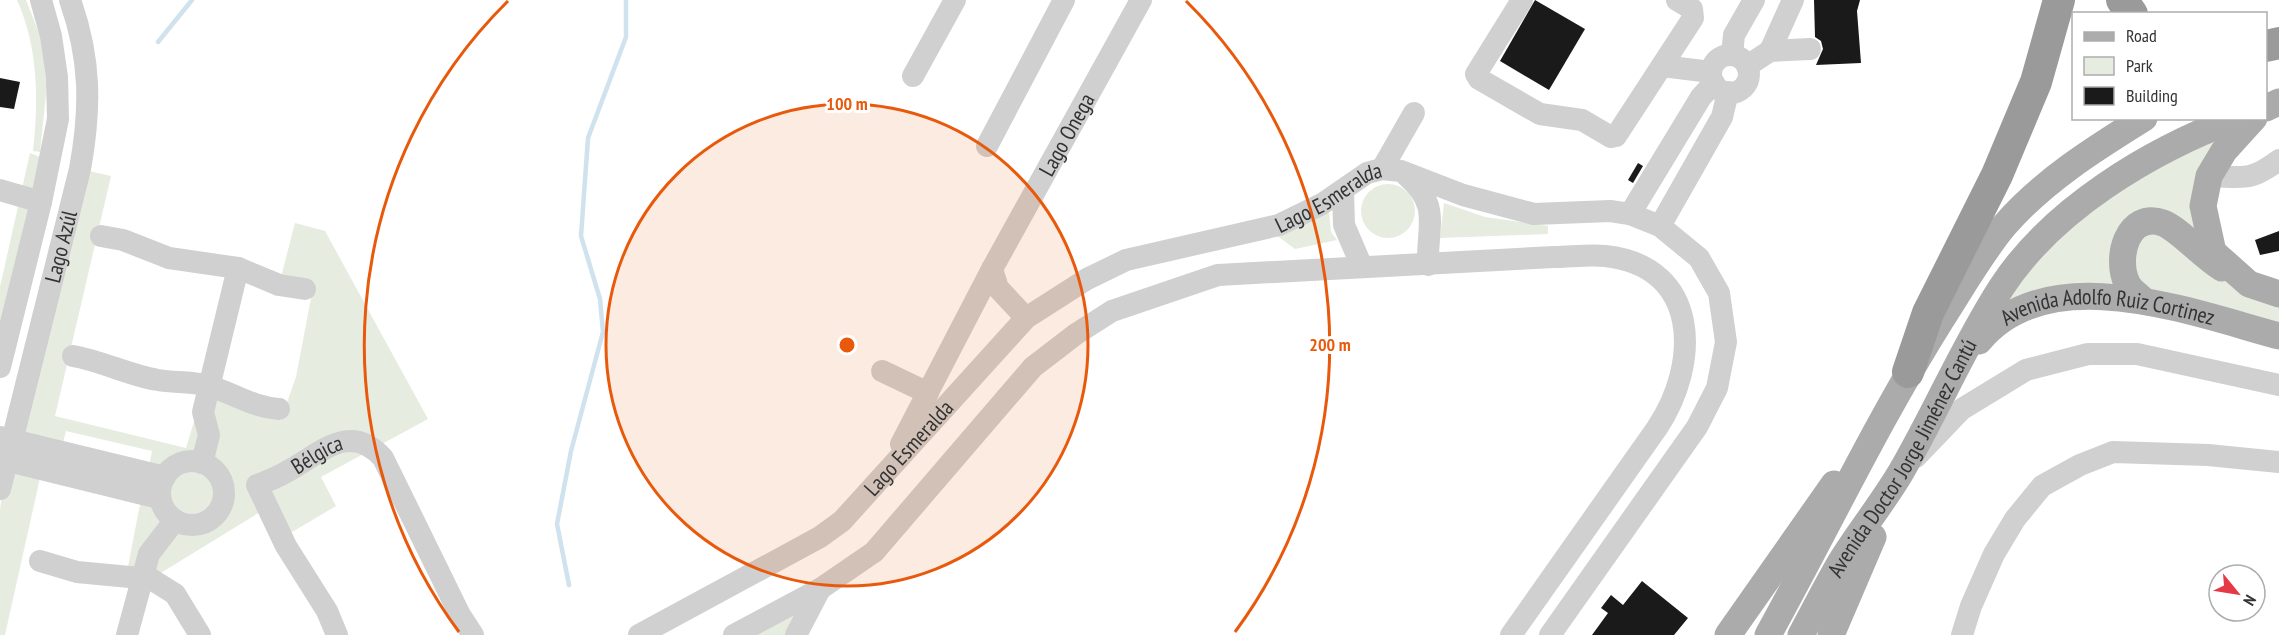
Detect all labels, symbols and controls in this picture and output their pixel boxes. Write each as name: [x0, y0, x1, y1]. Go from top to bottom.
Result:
legend: [2072, 12, 2267, 120]
text: Road: [2126, 24, 2157, 47]
text: Park: [2126, 54, 2153, 77]
text: Building: [2126, 84, 2178, 107]
street label: Lago Onega: [1032, 88, 1101, 181]
text: 100 m: [826, 92, 868, 115]
street label: Lago Esmeralda: [1270, 156, 1385, 239]
street label: Lago Azúl: [38, 207, 83, 285]
street label: Avenida Adolfo Ruiz Cortinez: [1995, 282, 2218, 331]
text: 200 m: [1309, 333, 1351, 356]
street label: Avenida Doctor Jorge Jiménez Cantú: [1821, 334, 1983, 582]
centre of rings: [837, 335, 857, 355]
street label: Lago Esmeralda: [858, 394, 959, 502]
street label: Bélgica: [286, 428, 346, 480]
north arrow: [2207, 563, 2267, 623]
text: N: [2239, 592, 2261, 609]

